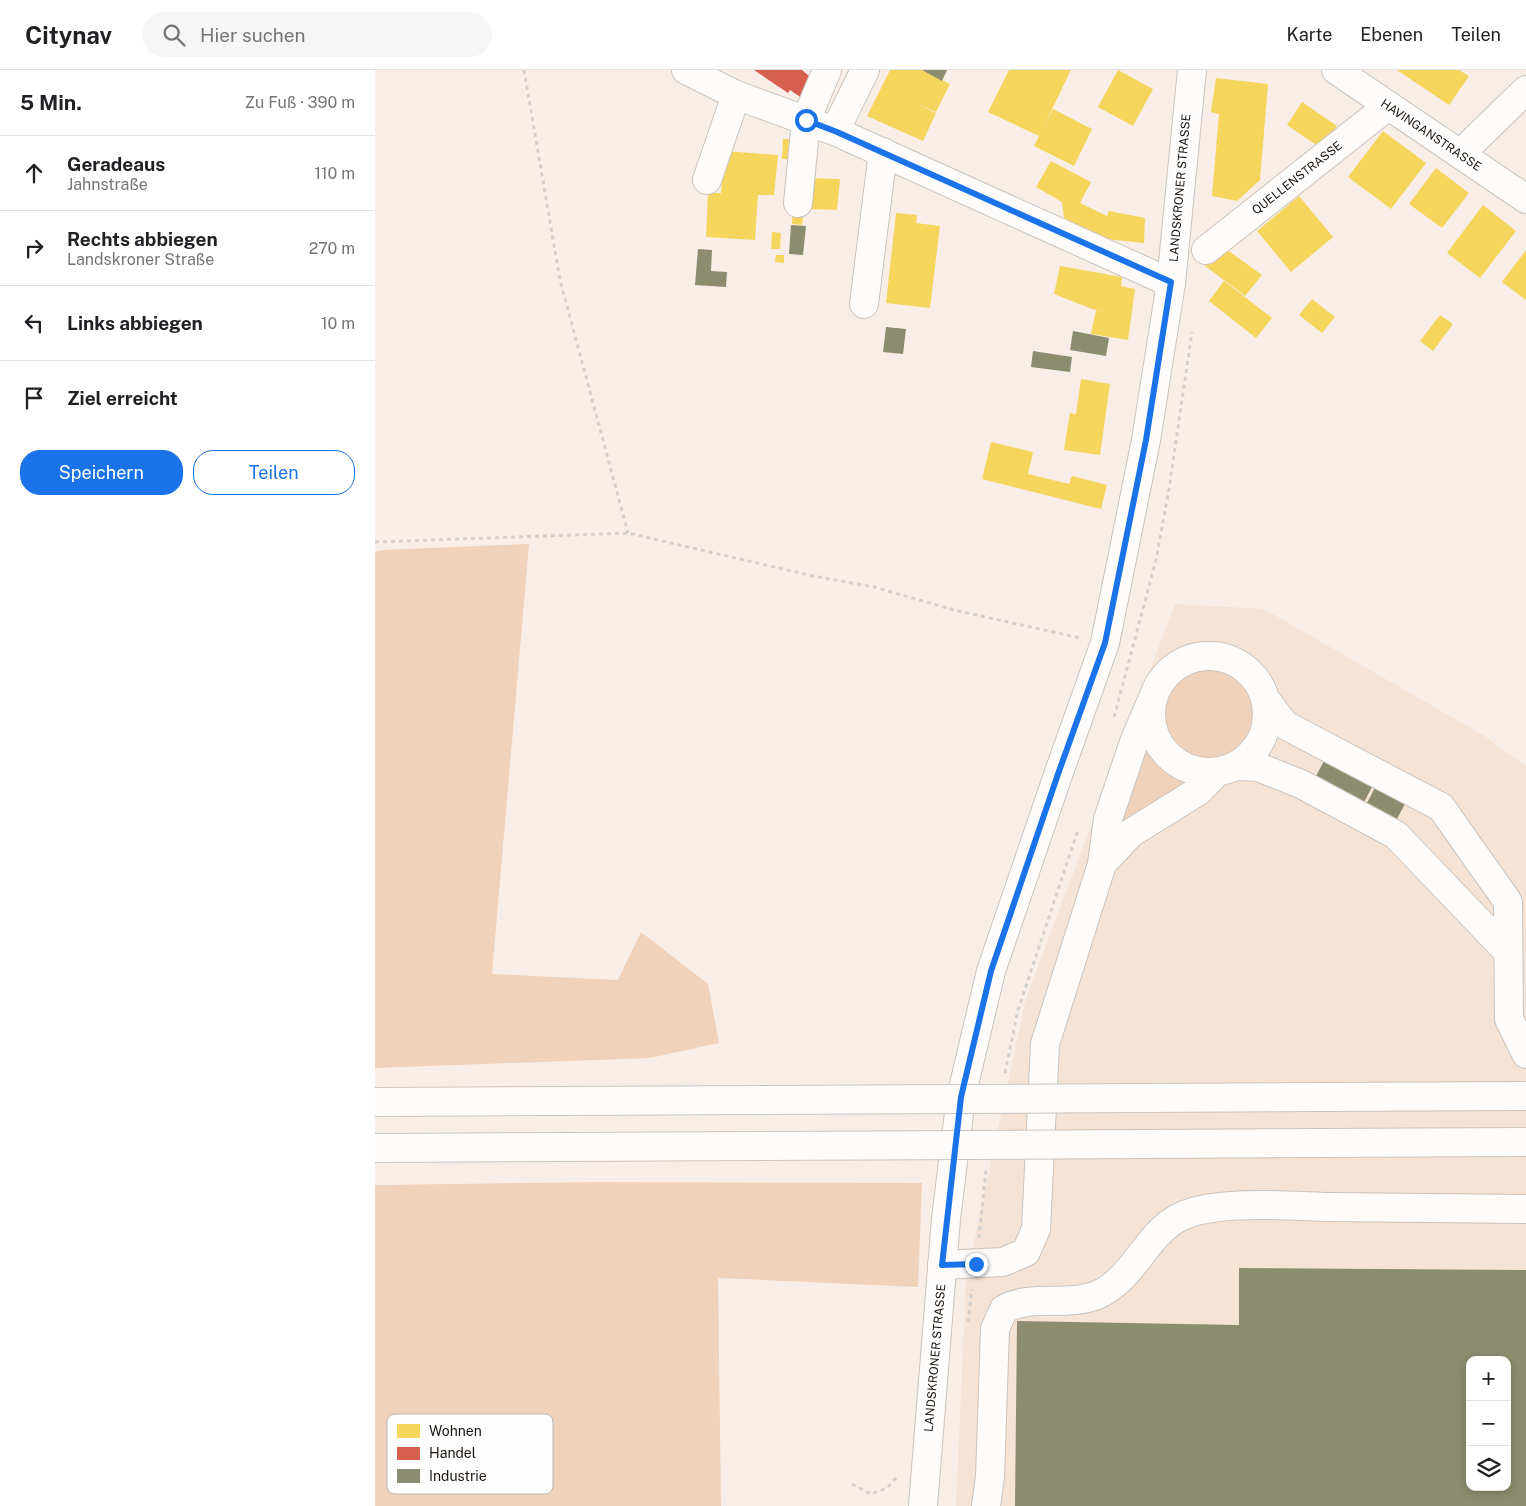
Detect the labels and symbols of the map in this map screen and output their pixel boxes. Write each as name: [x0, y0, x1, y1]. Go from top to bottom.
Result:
street label: HAVINGANSTRASSE: [1378, 96, 1484, 174]
route start: [795, 109, 818, 132]
street label: LANDSKRONER STRASSE: [1167, 113, 1193, 263]
street label: QUELLENSTRASSE: [1249, 139, 1345, 217]
route end: [965, 1253, 988, 1276]
street label: LANDSKRONER STRASSE: [922, 1283, 948, 1433]
legend: [387, 1414, 553, 1494]
text: Wohnen: [429, 1423, 482, 1439]
text: Handel: [429, 1445, 476, 1461]
text: Industrie: [429, 1468, 487, 1484]

